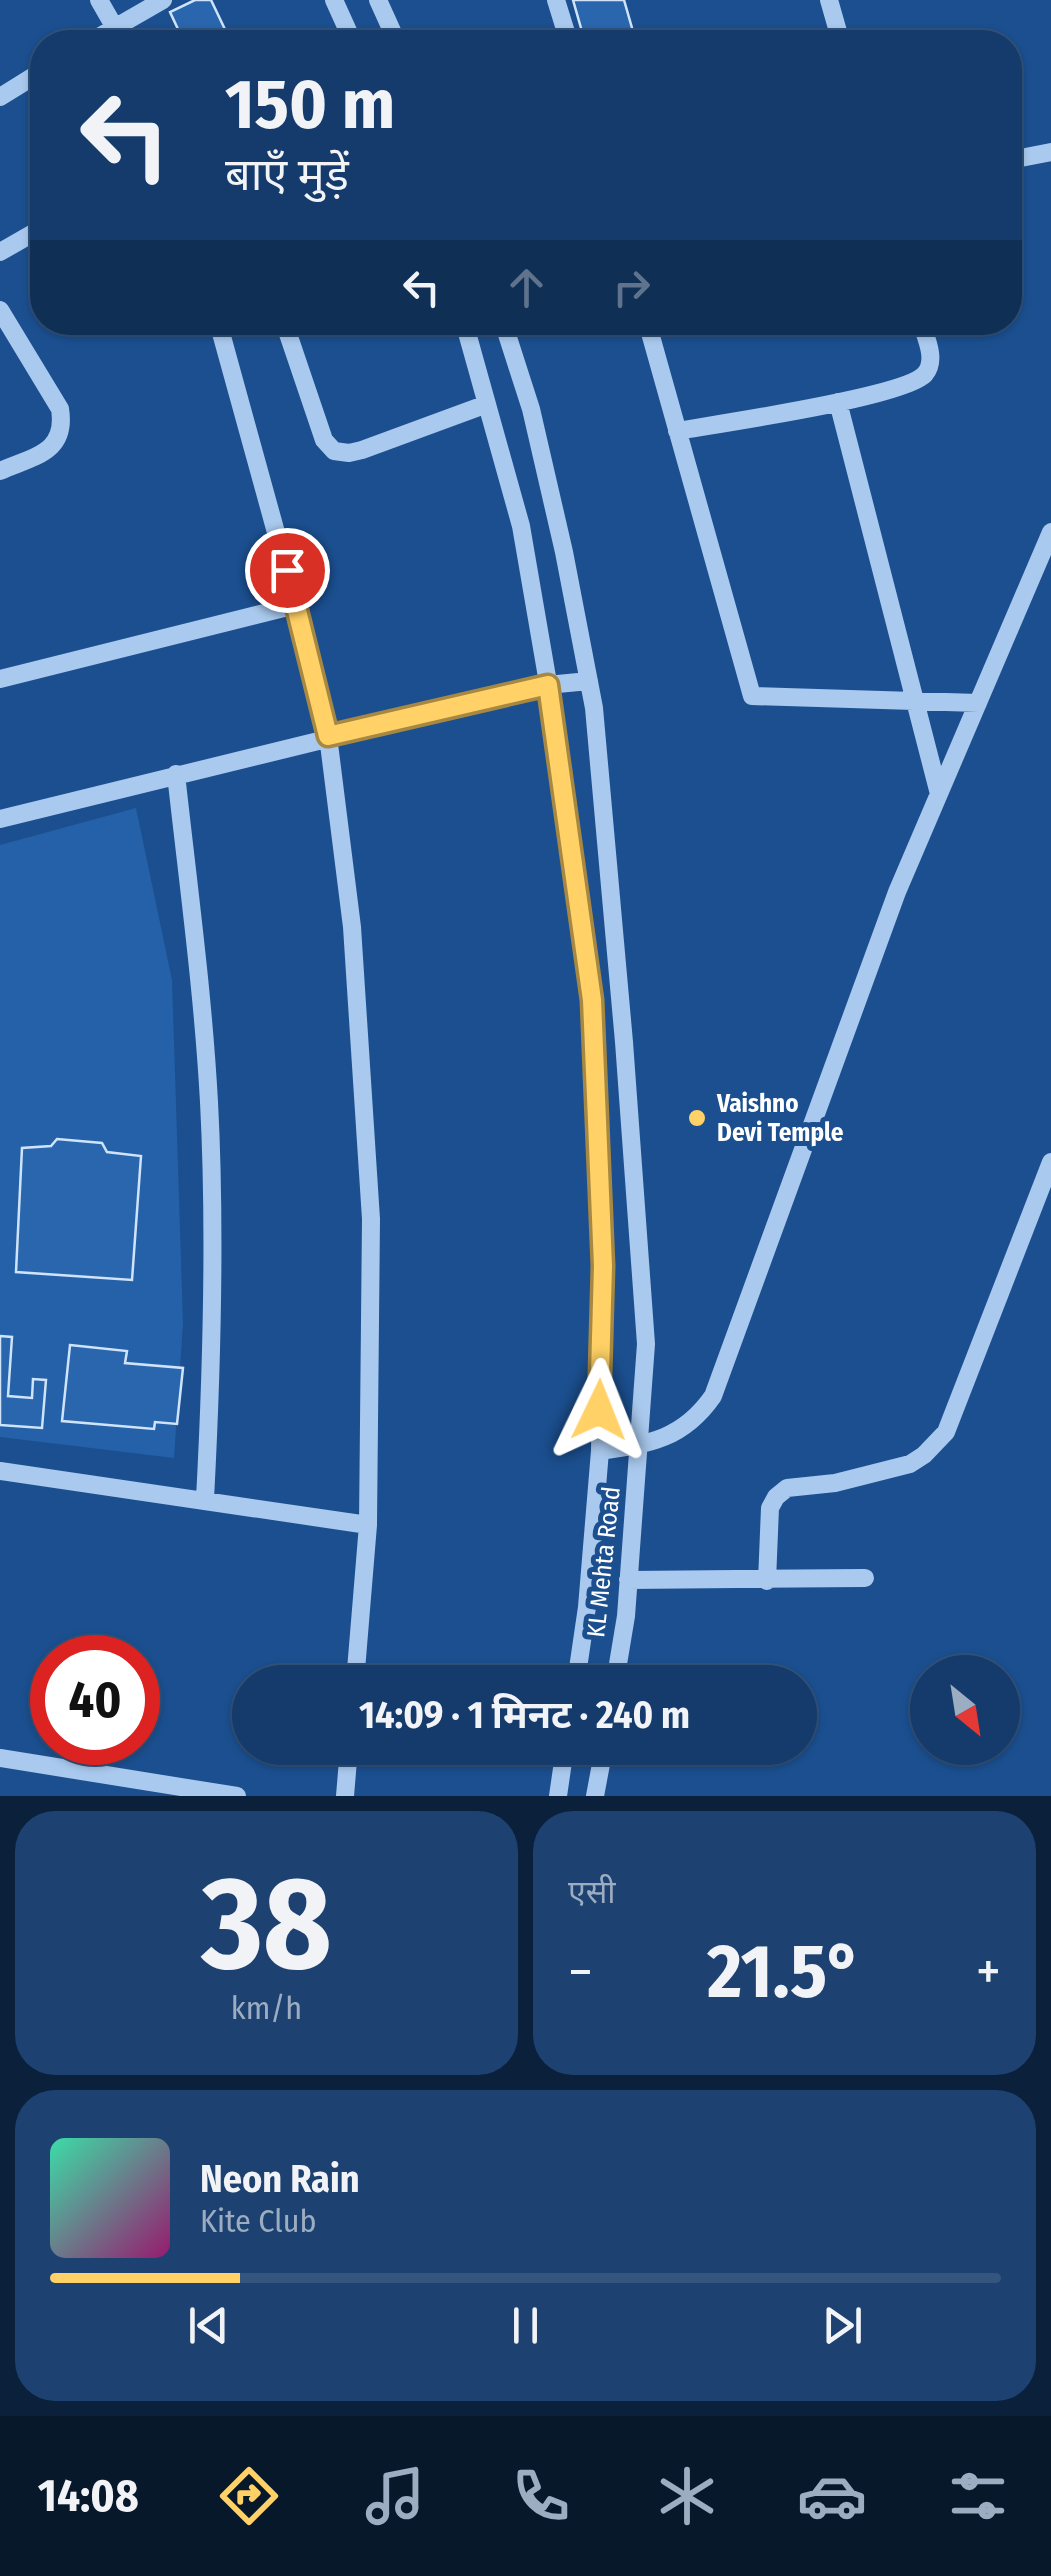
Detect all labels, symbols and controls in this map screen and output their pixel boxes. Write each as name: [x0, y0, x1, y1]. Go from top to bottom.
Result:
text: 150 m: [225, 63, 395, 147]
icon: left: [60, 70, 190, 200]
text: बाएँ मुड़ें: [225, 148, 349, 202]
icon: left: [394, 260, 449, 315]
icon: ahead: [499, 260, 554, 315]
icon: right: [604, 260, 659, 315]
pin: [245, 528, 330, 613]
icon: arrive: [260, 543, 315, 598]
place label: Vaishno Devi Temple: [716, 1089, 844, 1148]
marker: Vaishno Devi Temple: [686, 1107, 708, 1129]
position arrow: [547, 1358, 651, 1462]
street label: KL Mehta Road: [581, 1485, 627, 1639]
speed limit sign: 40: [30, 1635, 160, 1765]
north arrow: [910, 1655, 1020, 1765]
map controls: [910, 1655, 1020, 1765]
text: 14:09 · 1 मिनट · 240 m: [359, 1692, 690, 1738]
text: 38: [201, 1846, 332, 2002]
text: एसी: [568, 1873, 616, 1911]
text: 21.5°: [707, 1927, 862, 2017]
text: −: [568, 1939, 593, 2005]
text: +: [976, 1939, 1001, 2005]
text: km/h: [231, 1989, 302, 2027]
text: Neon Rain: [200, 2156, 360, 2202]
text: Kite Club: [200, 2202, 316, 2240]
icon: previous: [181, 2298, 236, 2353]
icon: pause: [498, 2298, 553, 2353]
icon: next: [815, 2298, 870, 2353]
icon: directions: [214, 2461, 284, 2531]
icon: music: [360, 2461, 430, 2531]
icon: phone: [506, 2461, 576, 2531]
icon: climate: [652, 2461, 722, 2531]
icon: car: [797, 2461, 867, 2531]
icon: filters: [943, 2461, 1013, 2531]
text: 14:08: [38, 2469, 139, 2523]

